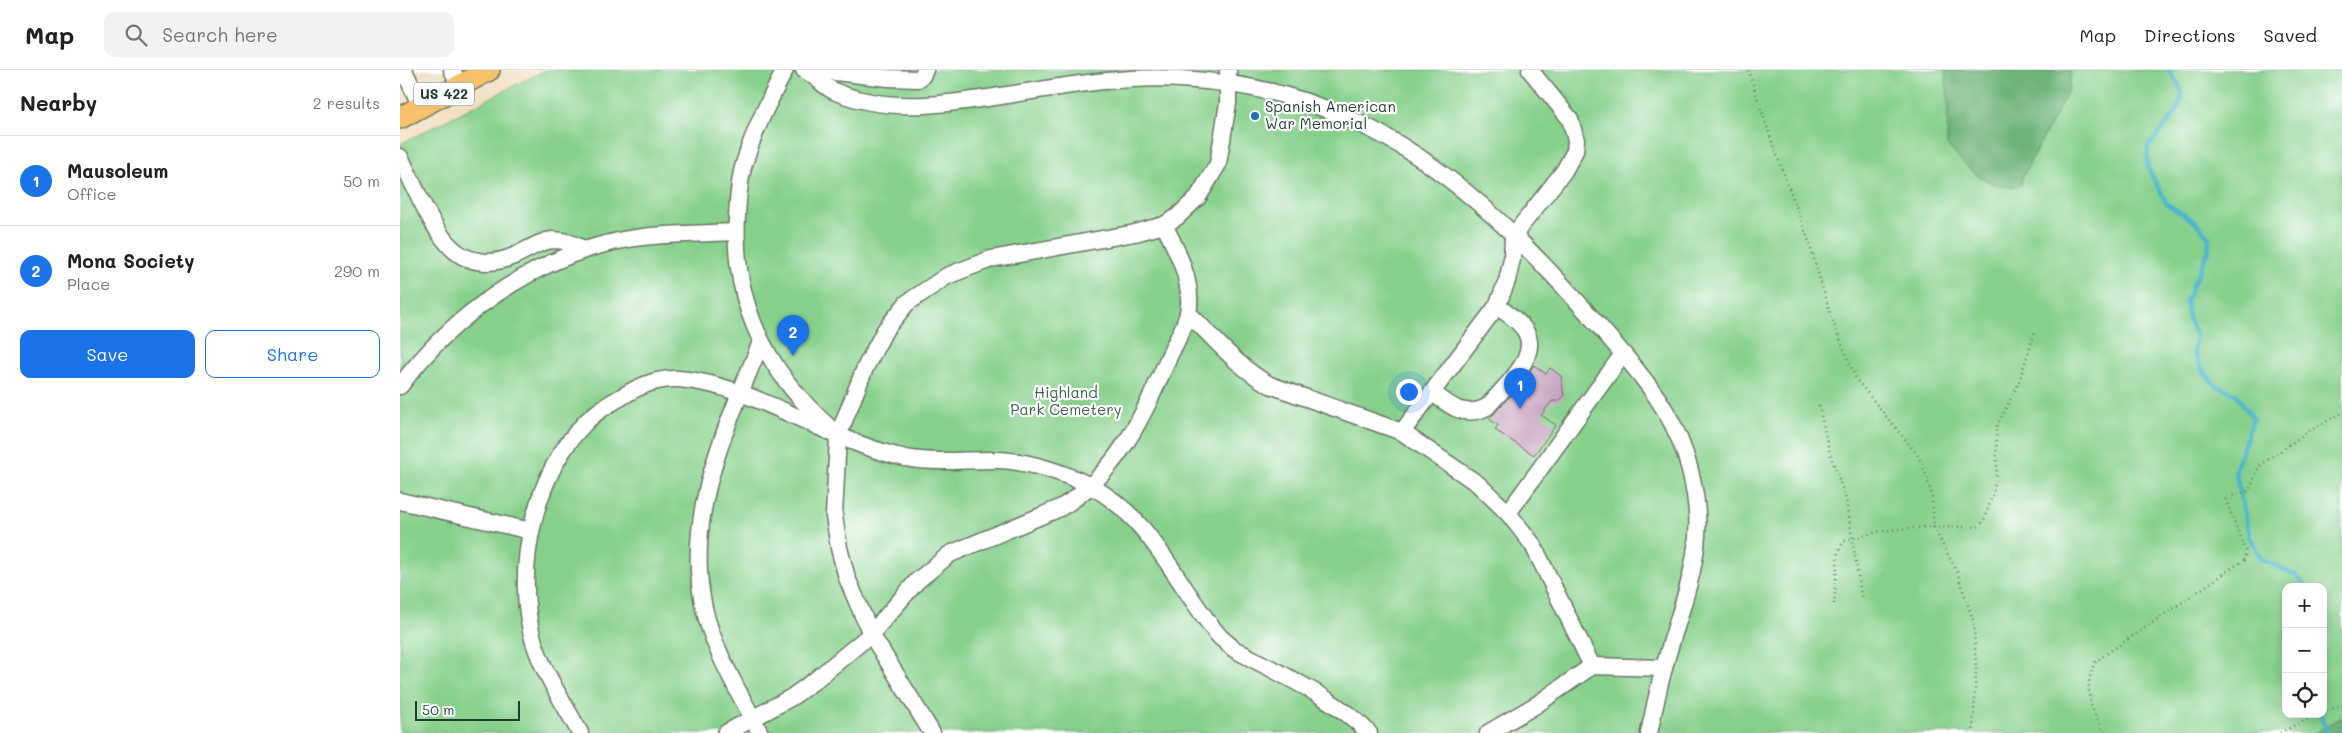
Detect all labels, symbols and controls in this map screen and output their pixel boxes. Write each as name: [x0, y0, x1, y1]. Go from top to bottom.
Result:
search box: [104, 12, 454, 57]
text: Map: [25, 19, 74, 50]
icon: search: [122, 21, 150, 49]
text: Search here: [162, 22, 278, 47]
text: Map: [2079, 23, 2116, 47]
text: Directions: [2144, 23, 2236, 47]
text: Saved: [2264, 23, 2317, 47]
road number: US 422: [414, 82, 474, 106]
text: Nearby: [20, 89, 97, 116]
text: 2 results: [313, 92, 380, 113]
place label: Spanish American War Memorial: [1265, 96, 1396, 133]
marker: Spanish American War Memorial: [1249, 110, 1261, 122]
text: Mausoleum: [67, 158, 168, 183]
text: 1: [32, 170, 40, 191]
text: 50 m: [343, 170, 380, 191]
text: Office: [67, 183, 116, 204]
text: Mona Society: [67, 248, 195, 273]
text: 2: [32, 260, 40, 281]
text: 290 m: [334, 260, 380, 281]
text: Place: [67, 273, 110, 294]
pin: 2: [777, 315, 809, 356]
button: Save: [20, 330, 195, 378]
button: Share: [205, 330, 380, 378]
pin: 1: [1504, 368, 1536, 409]
your location: [1396, 379, 1422, 405]
park label: Highland Park Cemetery: [1010, 382, 1122, 419]
map controls: [2282, 583, 2327, 718]
button: +: [2282, 583, 2327, 628]
button: −: [2282, 628, 2327, 673]
button: locate: [2282, 673, 2327, 718]
scale bar: [415, 698, 520, 721]
text: 50 m: [422, 700, 454, 719]

